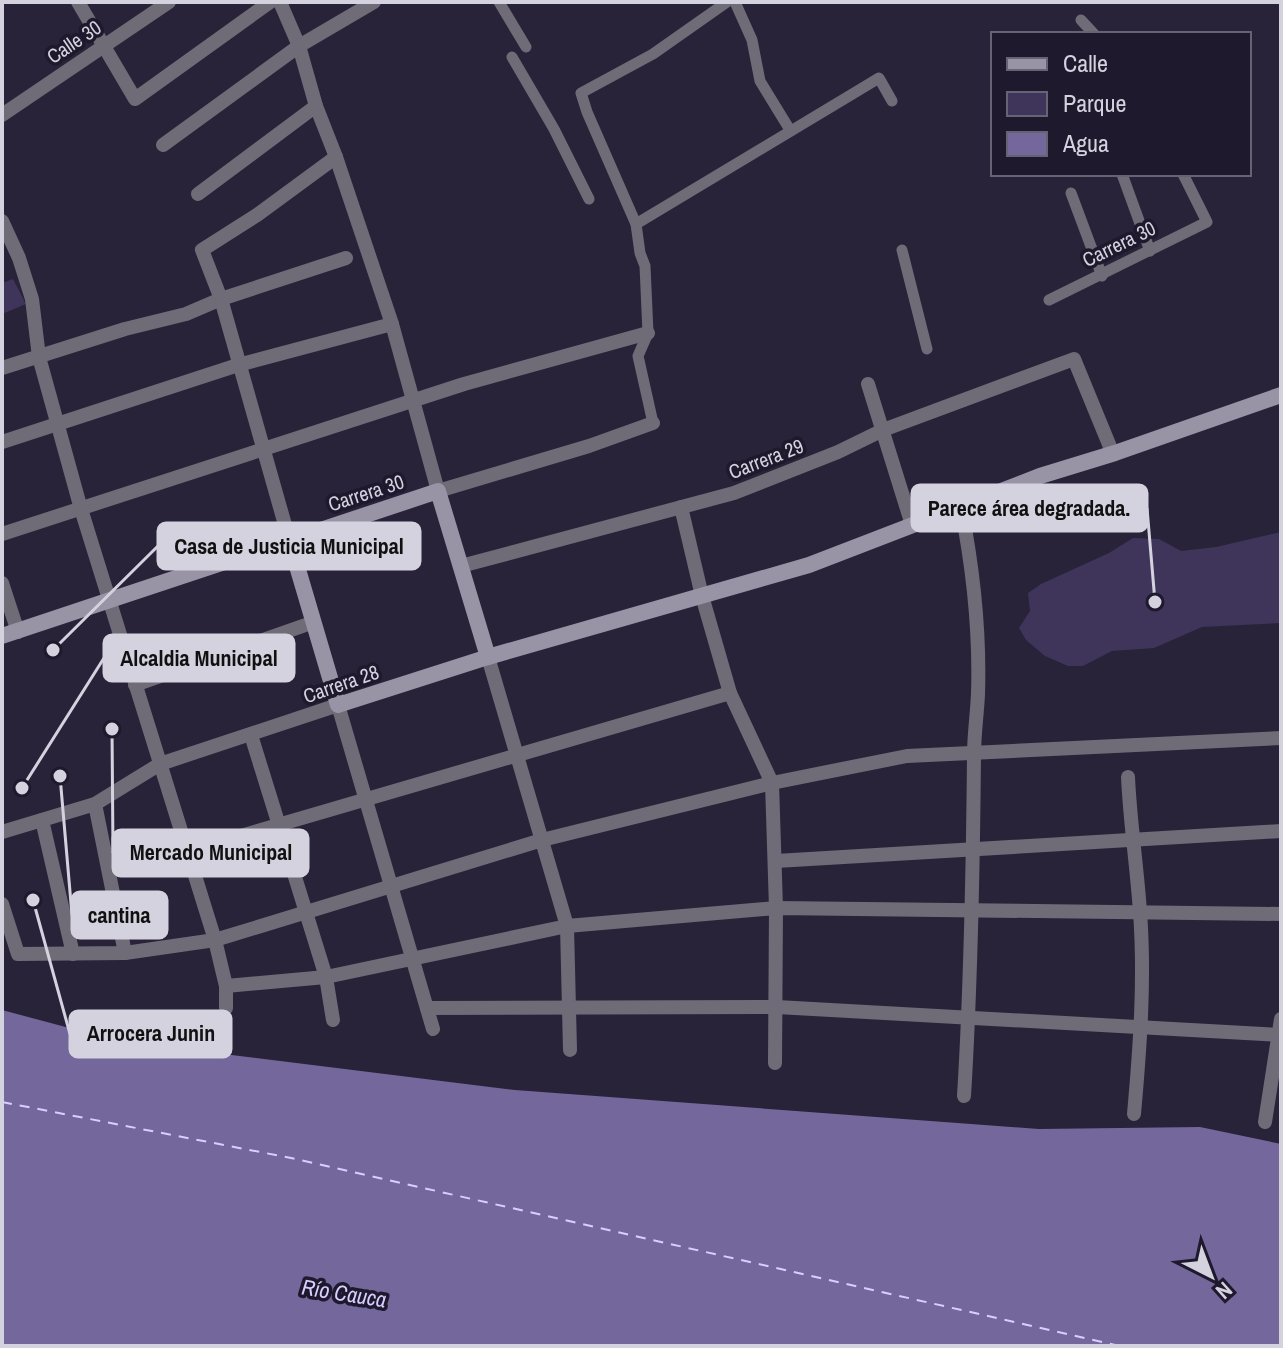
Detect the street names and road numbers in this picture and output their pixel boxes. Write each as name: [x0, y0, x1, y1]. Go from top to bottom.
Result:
street label: Calle 30: [41, 14, 106, 70]
street label: Carrera 30: [1078, 214, 1160, 273]
street label: Carrera 29: [724, 432, 807, 485]
street label: Carrera 30: [324, 468, 407, 517]
street label: Carrera 28: [299, 658, 382, 709]

